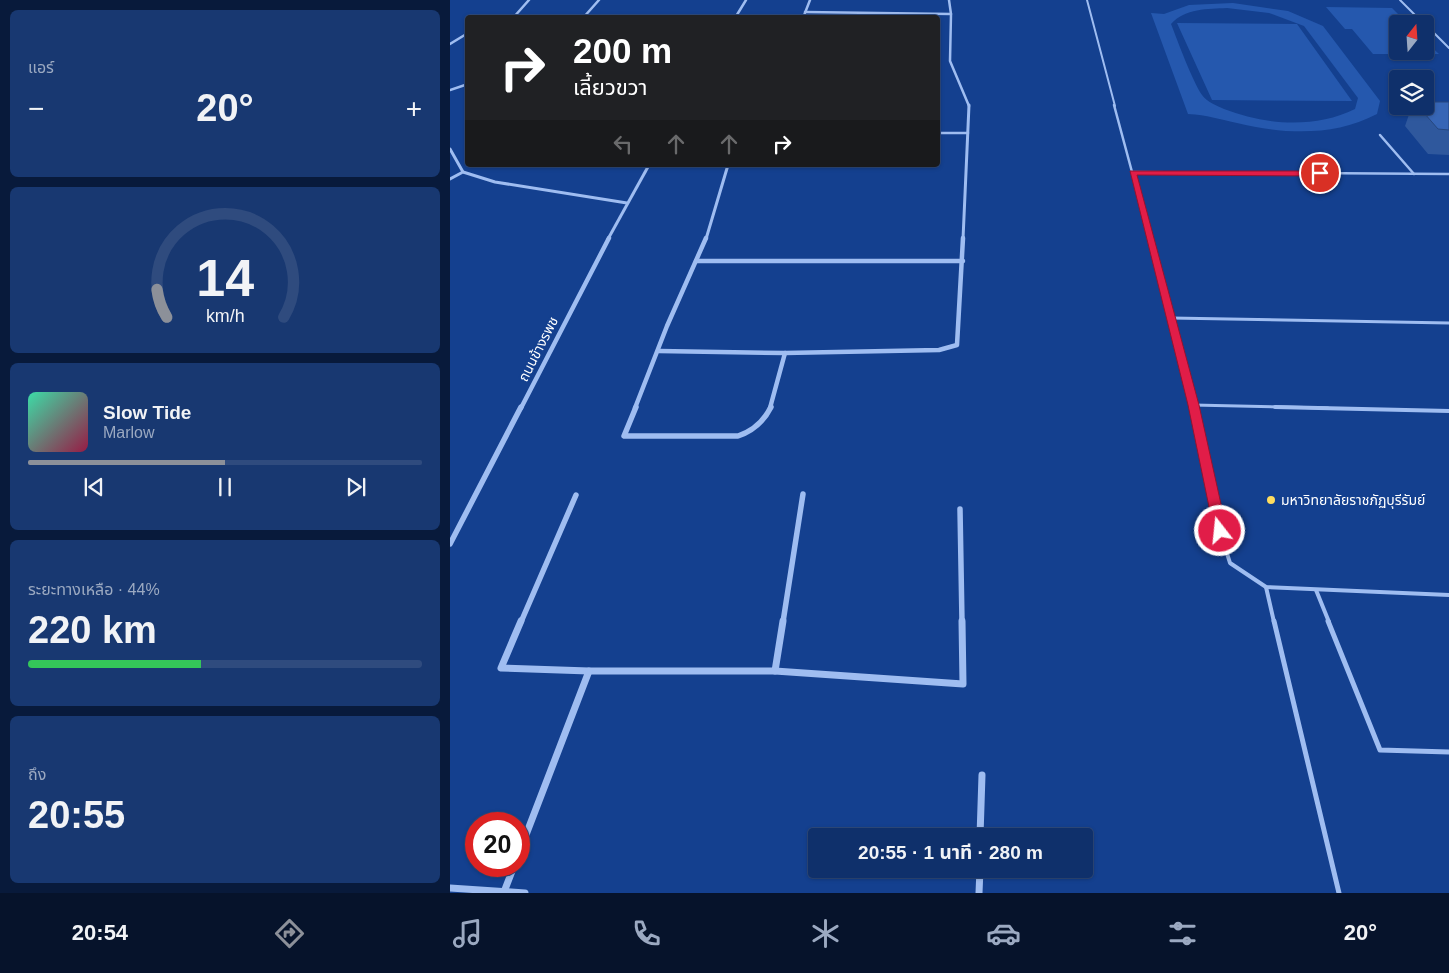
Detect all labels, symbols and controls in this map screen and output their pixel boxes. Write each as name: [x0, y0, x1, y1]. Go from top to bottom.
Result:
north arrow: [1389, 15, 1434, 60]
map controls: [1389, 15, 1434, 115]
text: 200 m: [573, 31, 672, 70]
icon: right: [490, 35, 555, 100]
text: แอร์: [28, 59, 54, 76]
button: layers: [1389, 70, 1434, 115]
text: เลี้ยวขวา: [573, 75, 648, 100]
text: 20°: [196, 87, 254, 129]
text: −: [28, 93, 44, 124]
text: +: [406, 93, 422, 124]
icon: left: [609, 130, 637, 158]
icon: ahead: [662, 130, 690, 158]
icon: ahead: [715, 130, 743, 158]
icon: right: [768, 130, 796, 158]
pin: [1299, 152, 1341, 194]
icon: arrive: [1306, 159, 1334, 187]
text: 14: [196, 249, 254, 307]
text: km/h: [206, 306, 244, 326]
street label: ถนนข้างรพช: [515, 314, 561, 384]
text: Slow Tide: [103, 402, 191, 423]
text: Marlow: [103, 424, 155, 441]
icon: previous: [80, 473, 108, 501]
icon: pause: [211, 473, 239, 501]
icon: next: [342, 473, 370, 501]
place label: มหาวิทยาลัยราชภัฏบุรีรัมย์: [1281, 492, 1425, 509]
marker: มหาวิทยาลัยราชภัฏบุรีรัมย์: [1265, 494, 1277, 506]
position arrow: [1193, 504, 1245, 556]
text: ระยะทางเหลือ · 44%: [28, 581, 160, 598]
text: 220 km: [28, 609, 157, 651]
text: ถึง: [28, 766, 46, 783]
text: 20:55: [28, 794, 125, 836]
speed limit sign: 20: [465, 812, 530, 877]
text: 20:55 · 1 นาที · 280 m: [858, 842, 1043, 863]
icon: directions: [272, 916, 307, 951]
icon: music: [450, 916, 485, 951]
icon: phone: [629, 916, 664, 951]
icon: climate: [808, 916, 843, 951]
icon: car: [986, 916, 1021, 951]
icon: filters: [1165, 916, 1200, 951]
text: 20:54: [72, 920, 128, 945]
text: 20°: [1344, 920, 1377, 945]

